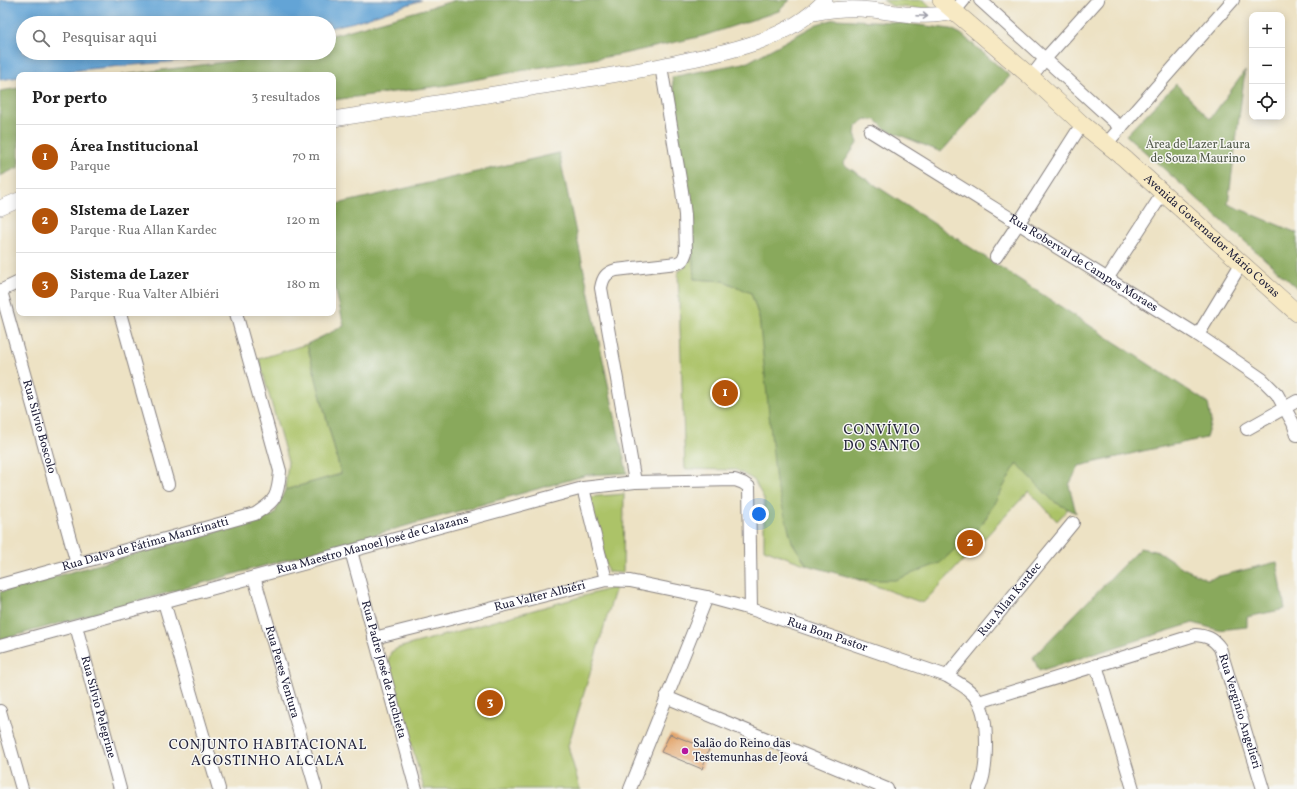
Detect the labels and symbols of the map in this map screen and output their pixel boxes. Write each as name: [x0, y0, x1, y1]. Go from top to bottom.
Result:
one-way arrow: [915, 12, 928, 19]
park label: Área de Lazer Laura de Souza Maurino: [1146, 136, 1250, 167]
street label: Avenida Governador Mário Covas: [1140, 171, 1283, 301]
street label: Rua Roberval de Campos Moraes: [1006, 211, 1161, 316]
street label: Rua Silvio Boscolo: [18, 378, 59, 476]
pin: 1: [712, 378, 738, 408]
district label: CONVÍVIO DO SANTO: [843, 421, 921, 456]
your location: [749, 504, 769, 524]
street label: Rua Maestro Manoel José de Calazans: [275, 511, 470, 579]
street label: Rua Dalva de Fátima Manfrinatti: [60, 514, 231, 575]
pin: 2: [957, 528, 983, 558]
street label: Rua Allan Kardec: [975, 559, 1045, 640]
street label: Rua Valter Albiéri: [493, 577, 588, 616]
street label: Rua Padre José de Anchieta: [357, 599, 410, 740]
street label: Rua Bom Pastor: [785, 614, 870, 656]
street label: Rua Peres Ventura: [261, 624, 303, 720]
street label: Rua Verginio Angelieri: [1214, 652, 1265, 771]
street label: Rua Silvio Pelegrine: [76, 654, 119, 760]
pin: 3: [477, 688, 503, 718]
district label: CONJUNTO HABITACIONAL AGOSTINHO ALCALÁ: [169, 736, 367, 771]
place label: Salão do Reino das Testemunhas de Jeová: [693, 736, 808, 766]
marker: Salão do Reino das Testemunhas de Jeová: [680, 746, 690, 756]

